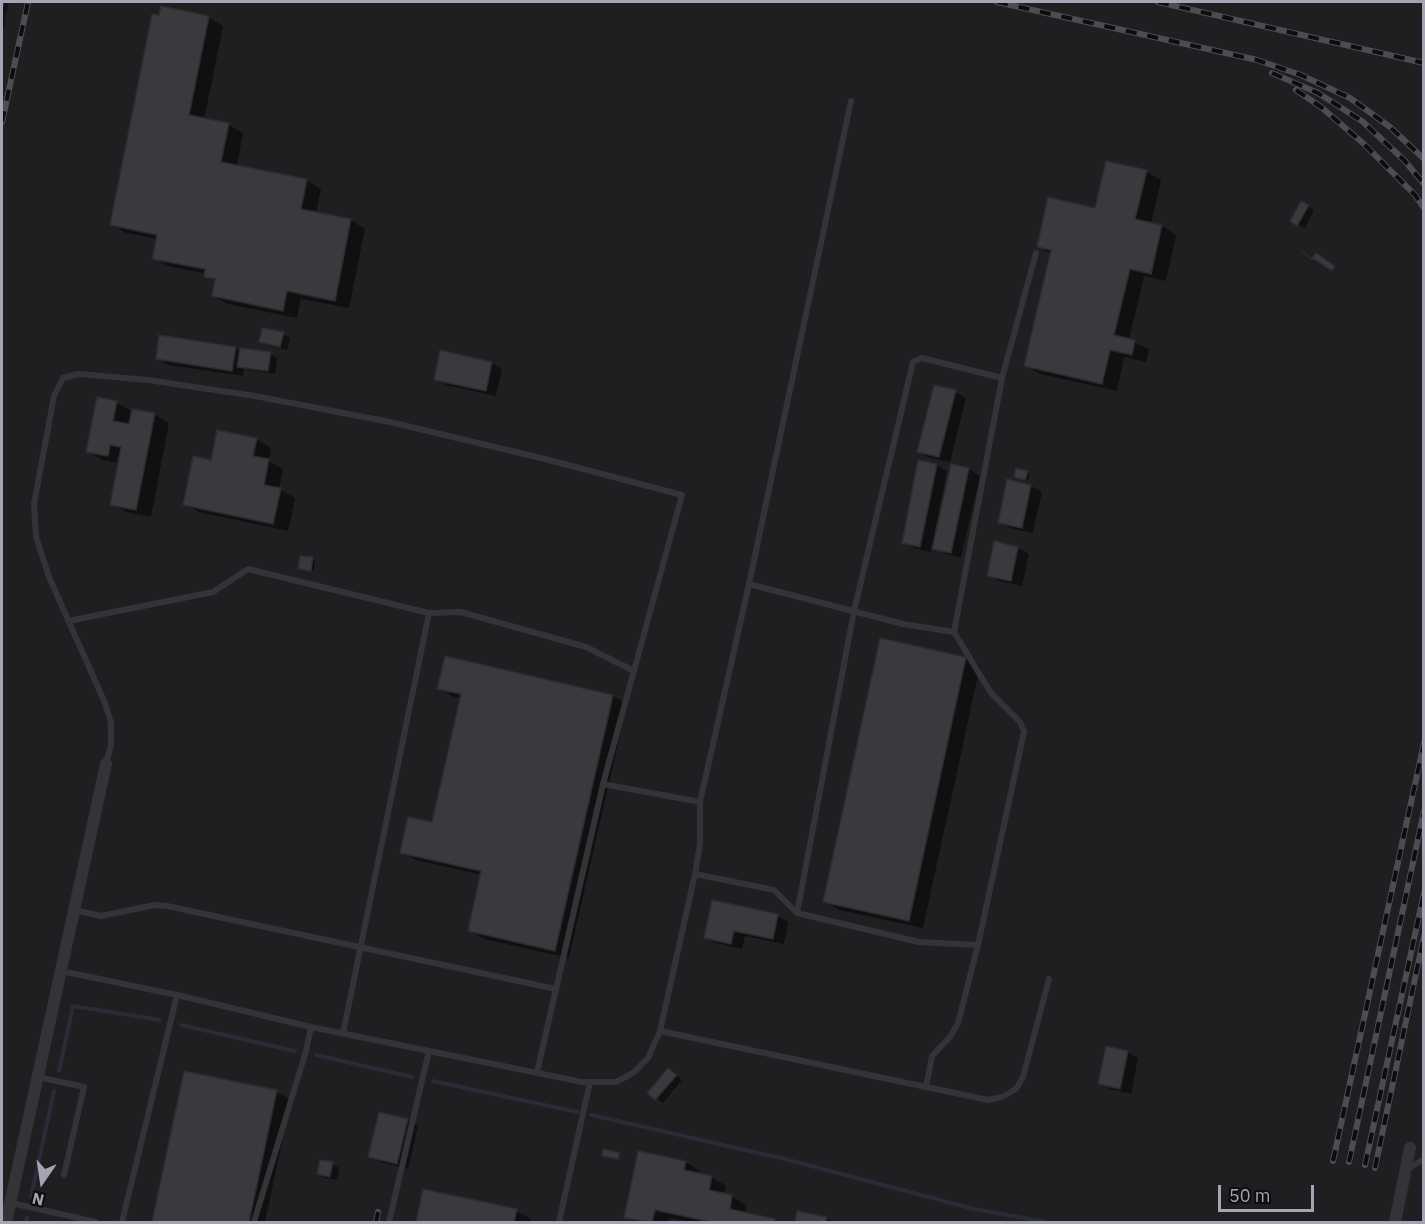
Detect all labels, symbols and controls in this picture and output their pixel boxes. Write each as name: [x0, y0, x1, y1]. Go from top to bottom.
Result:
north arrow: [12, 1152, 72, 1212]
scale bar: [1221, 1173, 1317, 1211]
text: 50 m: [1229, 1184, 1271, 1207]
text: N: [30, 1188, 46, 1211]

